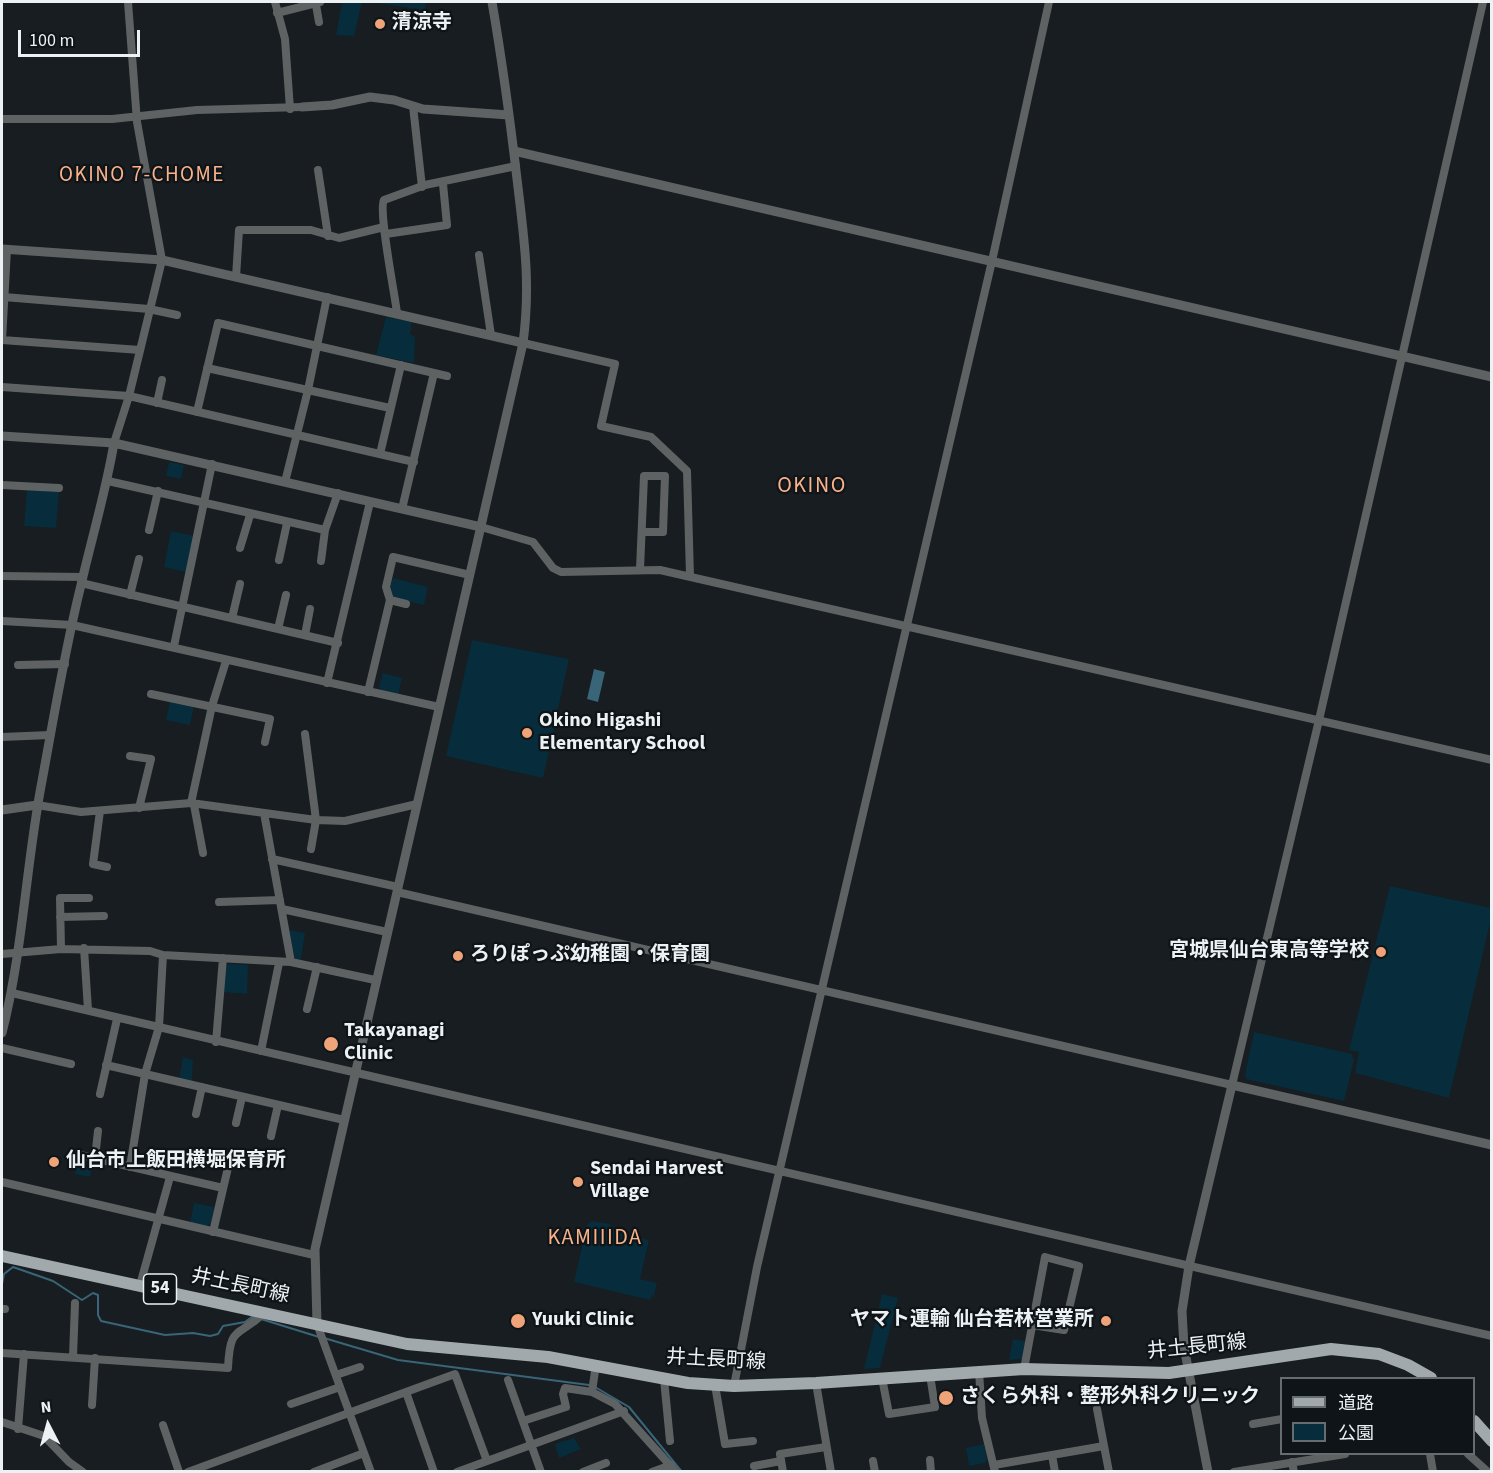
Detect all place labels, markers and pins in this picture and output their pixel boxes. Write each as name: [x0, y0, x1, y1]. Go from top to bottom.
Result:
place label: 清涼寺: [392, 12, 452, 36]
marker: 清涼寺: [373, 17, 387, 31]
place label: Okino Higashi Elementary School: [539, 710, 705, 757]
marker: Okino Higashi Elementary School: [520, 726, 534, 740]
place label: 宮城県仙台東高等学校: [1169, 940, 1369, 964]
place label: ろりぽっぷ幼稚園・保育園: [470, 944, 710, 968]
marker: 宮城県仙台東高等学校: [1374, 945, 1388, 959]
marker: ろりぽっぷ幼稚園・保育園: [451, 949, 465, 963]
place label: Takayanagi Clinic: [344, 1020, 444, 1067]
marker: Takayanagi Clinic: [322, 1035, 340, 1053]
place label: 仙台市上飯田横堀保育所: [66, 1150, 286, 1174]
marker: 仙台市上飯田横堀保育所: [47, 1155, 61, 1169]
place label: Sendai Harvest Village: [590, 1158, 723, 1205]
marker: Sendai Harvest Village: [571, 1175, 585, 1189]
place label: Yuuki Clinic: [532, 1309, 634, 1333]
place label: ヤマト運輸 仙台若林営業所: [850, 1309, 1094, 1333]
marker: Yuuki Clinic: [509, 1312, 527, 1330]
marker: ヤマト運輸 仙台若林営業所: [1099, 1314, 1113, 1328]
place label: さくら外科・整形外科クリニック: [960, 1386, 1260, 1410]
marker: さくら外科・整形外科クリニック: [937, 1389, 955, 1407]

